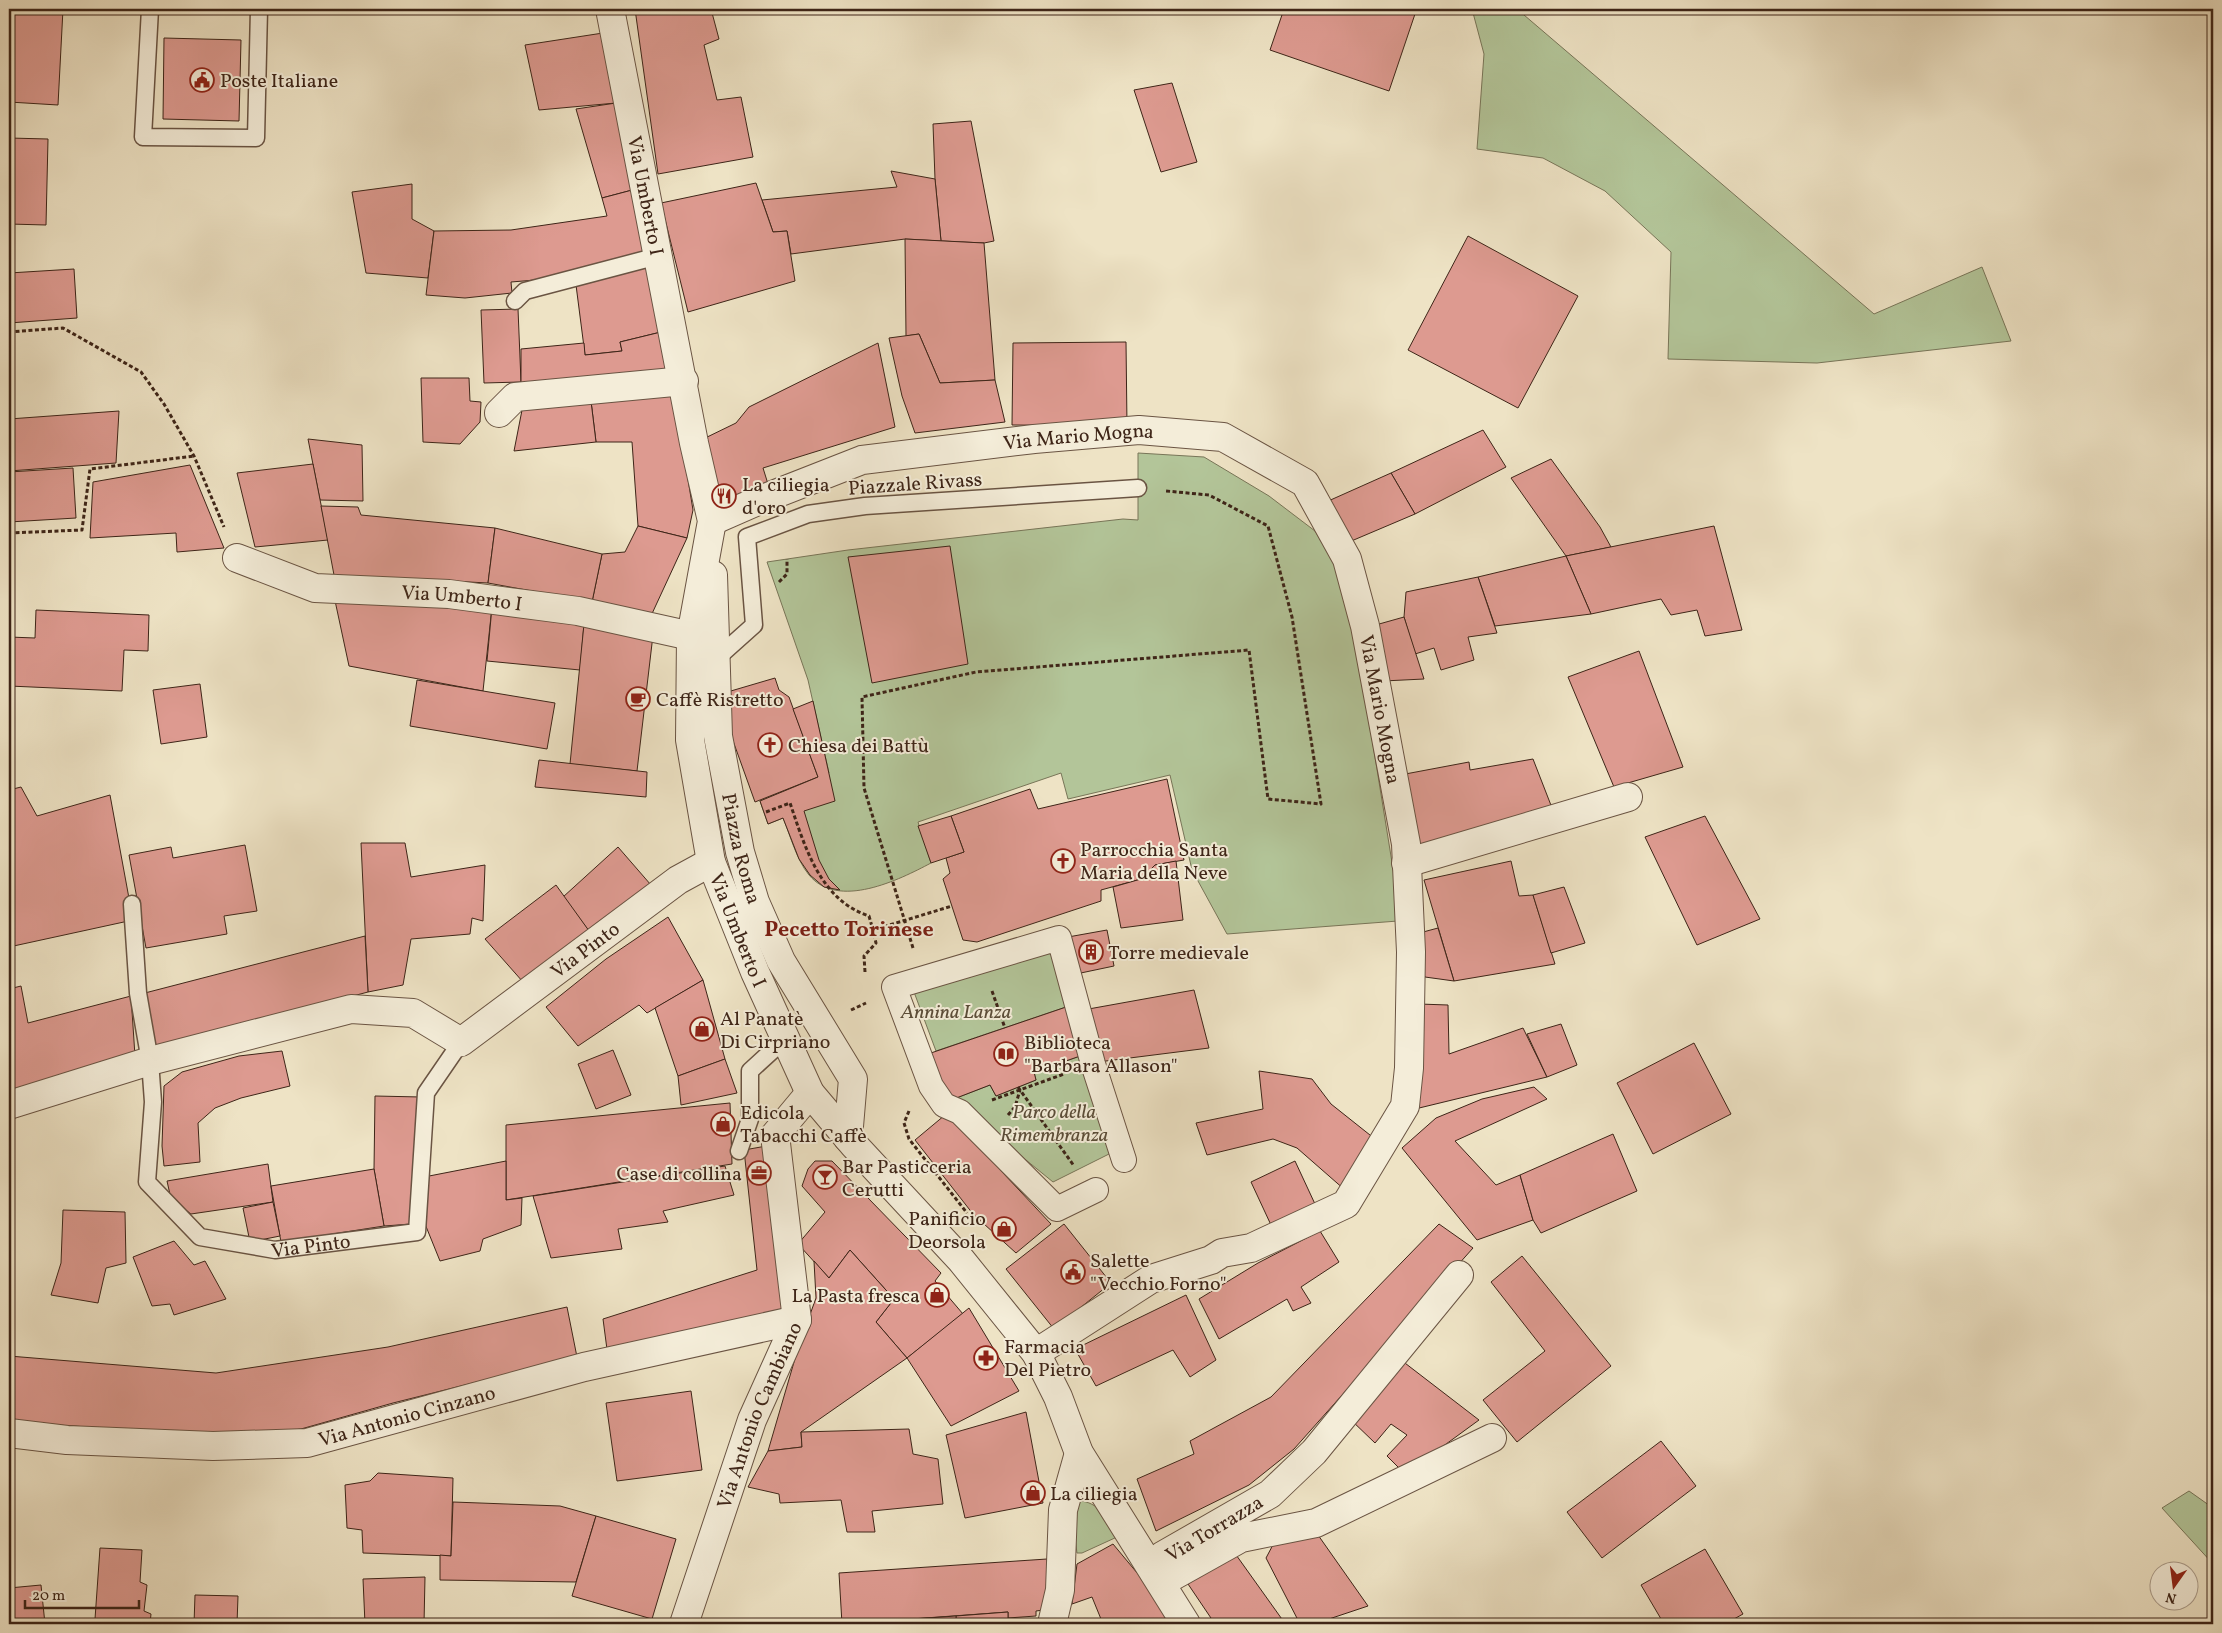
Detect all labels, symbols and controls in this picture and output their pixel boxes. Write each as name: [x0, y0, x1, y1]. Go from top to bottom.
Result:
public building icon: Poste Italiane: [189, 67, 215, 93]
place label: Poste Italiane: [220, 68, 338, 96]
street label: Via Umberto I: [619, 134, 669, 258]
street label: Via Mario Mogna: [1002, 418, 1155, 459]
street label: Piazzale Rivass: [847, 466, 983, 504]
place label: La ciliegia d'oro: [742, 472, 830, 523]
restaurant icon: La ciliegia d'oro: [711, 483, 737, 509]
street label: Via Umberto I: [401, 580, 524, 620]
street label: Via Mario Mogna: [1351, 633, 1406, 787]
cafe icon: Caffè Ristretto: [625, 686, 651, 712]
place label: Caffè Ristretto: [656, 687, 784, 715]
church icon: Chiesa dei Battù: [757, 732, 783, 758]
place label: Chiesa dei Battù: [788, 733, 929, 761]
street label: Piazza Roma: [713, 791, 767, 908]
place label: Parrocchia Santa Maria della Neve: [1080, 837, 1228, 888]
church icon: Parrocchia Santa Maria della Neve: [1050, 848, 1076, 874]
street label: Via Umberto I: [701, 869, 772, 993]
district label: Pecetto Torinese: [764, 915, 934, 946]
street label: Via Pinto: [546, 916, 626, 986]
building icon: Torre medievale: [1078, 939, 1104, 965]
place label: Torre medievale: [1108, 940, 1249, 968]
park label: Annina Lanza: [900, 999, 1011, 1027]
place label: Al Panatè Di Cirpriano: [720, 1006, 830, 1057]
shop icon: Al Panatè Di Cirpriano: [689, 1016, 715, 1042]
place label: Biblioteca "Barbara Allason": [1024, 1030, 1178, 1081]
library icon: Biblioteca "Barbara Allason": [993, 1041, 1019, 1067]
park label: Parco della Rimembranza: [1000, 1099, 1108, 1150]
place label: Edicola Tabacchi Caffè: [740, 1100, 867, 1151]
shop icon: Edicola Tabacchi Caffè: [710, 1111, 736, 1137]
place label: Bar Pasticceria Cerutti: [842, 1154, 972, 1205]
office icon: Case di collina: [746, 1160, 772, 1186]
place label: Case di collina: [616, 1161, 742, 1189]
bar icon: Bar Pasticceria Cerutti: [812, 1164, 838, 1190]
place label: Panificio Deorsola: [908, 1206, 986, 1257]
shop icon: Panificio Deorsola: [991, 1216, 1017, 1242]
street label: Via Pinto: [270, 1229, 352, 1266]
place label: Salette "Vecchio Forno": [1090, 1248, 1227, 1299]
public building icon: Salette "Vecchio Forno": [1060, 1259, 1086, 1285]
shop icon: La Pasta fresca: [924, 1282, 950, 1308]
place label: La Pasta fresca: [792, 1283, 920, 1311]
street label: Via Antonio Cambiano: [711, 1318, 810, 1513]
place label: Farmacia Del Pietro: [1004, 1334, 1091, 1385]
pharmacy icon: Farmacia Del Pietro: [973, 1345, 999, 1371]
street label: Via Antonio Cinzano: [316, 1380, 499, 1455]
shop icon: La ciliegia: [1020, 1480, 1046, 1506]
place label: La ciliegia: [1050, 1481, 1138, 1509]
street label: Via Torrazza: [1161, 1489, 1269, 1570]
north arrow: [2150, 1560, 2200, 1610]
scale bar: [25, 1578, 139, 1610]
text: 20 m: [32, 1586, 65, 1607]
text: N: [2164, 1587, 2178, 1608]

